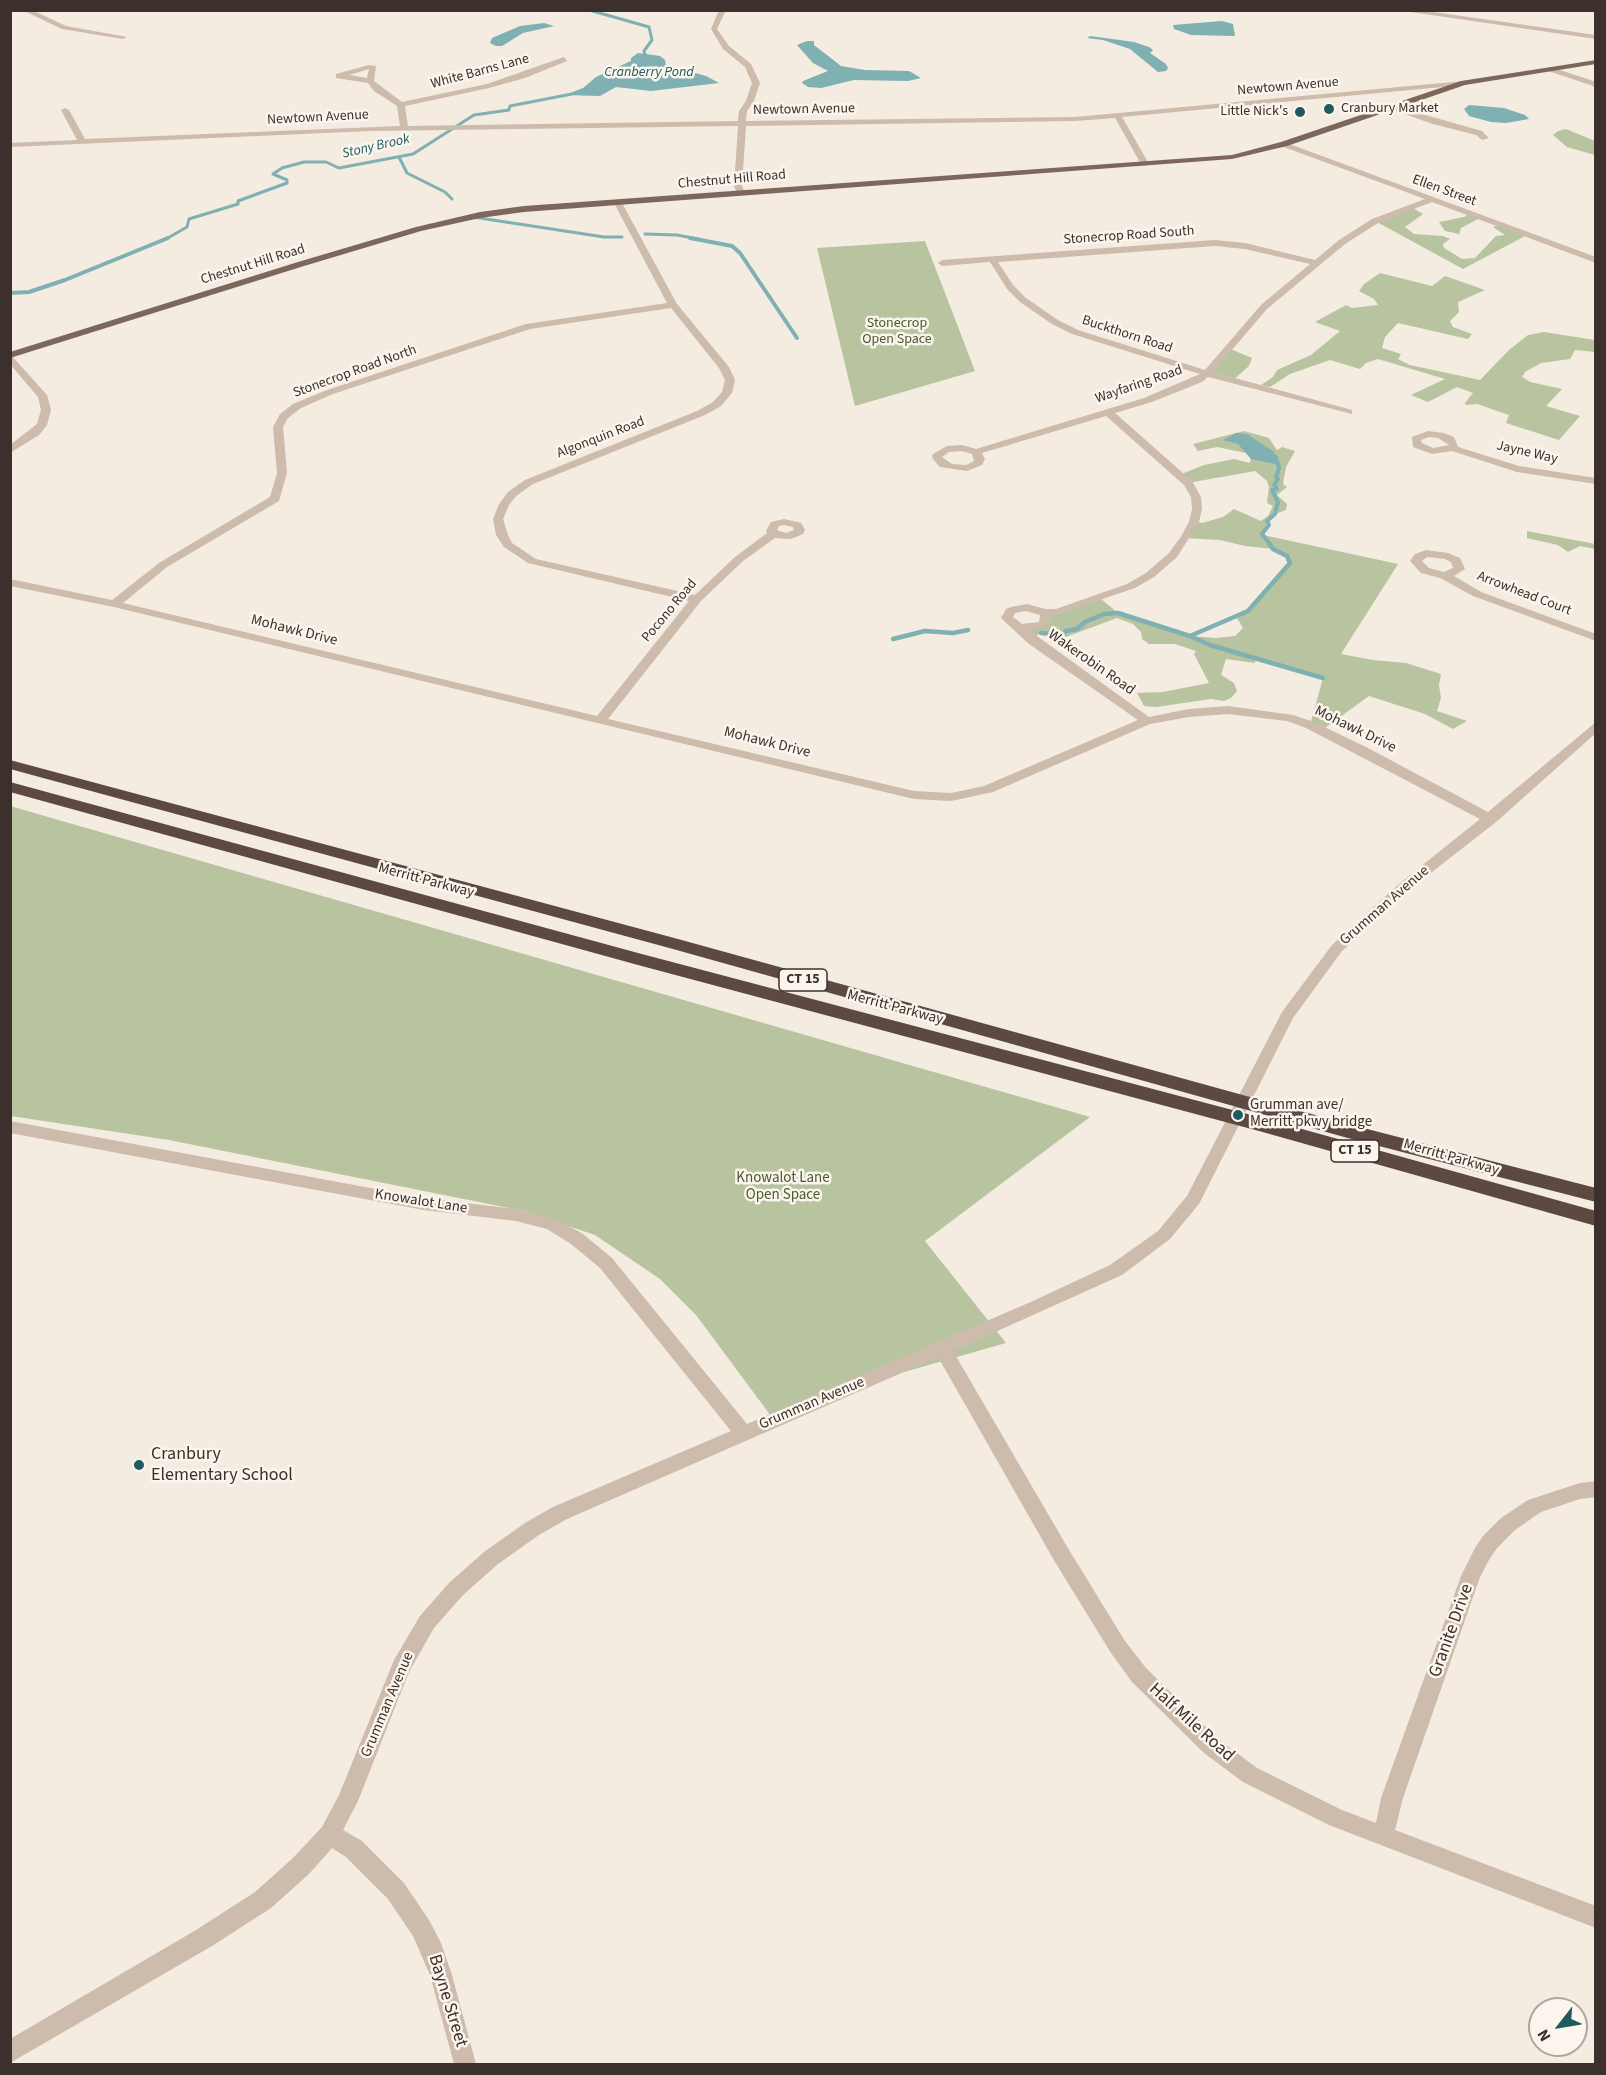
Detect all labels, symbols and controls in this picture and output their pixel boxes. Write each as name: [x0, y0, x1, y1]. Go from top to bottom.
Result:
street label: White Barns Lane: [429, 51, 531, 93]
water label: Cranberry Pond: [604, 65, 694, 81]
street label: Newtown Avenue: [1237, 74, 1339, 100]
street label: Newtown Avenue: [753, 101, 855, 119]
place label: Cranbury Market: [1341, 101, 1438, 117]
marker: Cranbury Market: [1322, 102, 1336, 116]
place label: Little Nick's: [1220, 104, 1288, 120]
marker: Little Nick's: [1293, 105, 1307, 119]
street label: Newtown Avenue: [267, 107, 369, 129]
water label: Stony Brook: [341, 131, 411, 163]
street label: Chestnut Hill Road: [677, 167, 787, 193]
street label: Ellen Street: [1410, 172, 1478, 210]
street label: Stonecrop Road South: [1063, 223, 1195, 249]
street label: Chestnut Hill Road: [199, 241, 307, 289]
street label: Buckthorn Road: [1080, 312, 1174, 358]
park label: Stonecrop Open Space: [862, 316, 932, 348]
street label: Stonecrop Road North: [291, 342, 419, 402]
street label: Wayfaring Road: [1093, 362, 1185, 408]
street label: Algonquin Road: [555, 414, 647, 462]
street label: Jayne Way: [1495, 438, 1559, 468]
street label: Arrowhead Court: [1475, 568, 1573, 620]
street label: Pocono Road: [639, 576, 701, 646]
street label: Mohawk Drive: [249, 612, 339, 650]
street label: Wakerobin Road: [1044, 626, 1138, 700]
street label: Mohawk Drive: [1311, 703, 1399, 757]
street label: Mohawk Drive: [722, 724, 812, 762]
street label: Merritt Parkway: [376, 860, 476, 902]
street label: Grumman Avenue: [1337, 862, 1433, 950]
road number: CT 15: [779, 969, 827, 991]
street label: Merritt Parkway: [845, 987, 945, 1029]
place label: Grumman ave/ Merritt pkwy bridge: [1250, 1097, 1372, 1132]
marker: Grumman ave/ Merritt pkwy bridge: [1231, 1108, 1245, 1122]
street label: Merritt Parkway: [1401, 1136, 1501, 1180]
road number: CT 15: [1331, 1140, 1379, 1162]
park label: Knowalot Lane Open Space: [736, 1170, 830, 1205]
street label: Knowalot Lane: [373, 1186, 469, 1218]
street label: Grumman Avenue: [757, 1374, 867, 1434]
place label: Cranbury Elementary School: [151, 1444, 293, 1486]
marker: Cranbury Elementary School: [132, 1458, 146, 1472]
street label: Granite Drive: [1425, 1581, 1479, 1681]
street label: Grumman Avenue: [358, 1650, 418, 1760]
street label: Half Mile Road: [1144, 1679, 1238, 1767]
street label: Bayne Street: [423, 1952, 471, 2050]
north arrow: [1528, 1997, 1588, 2057]
text: N: [1532, 2025, 1556, 2045]

